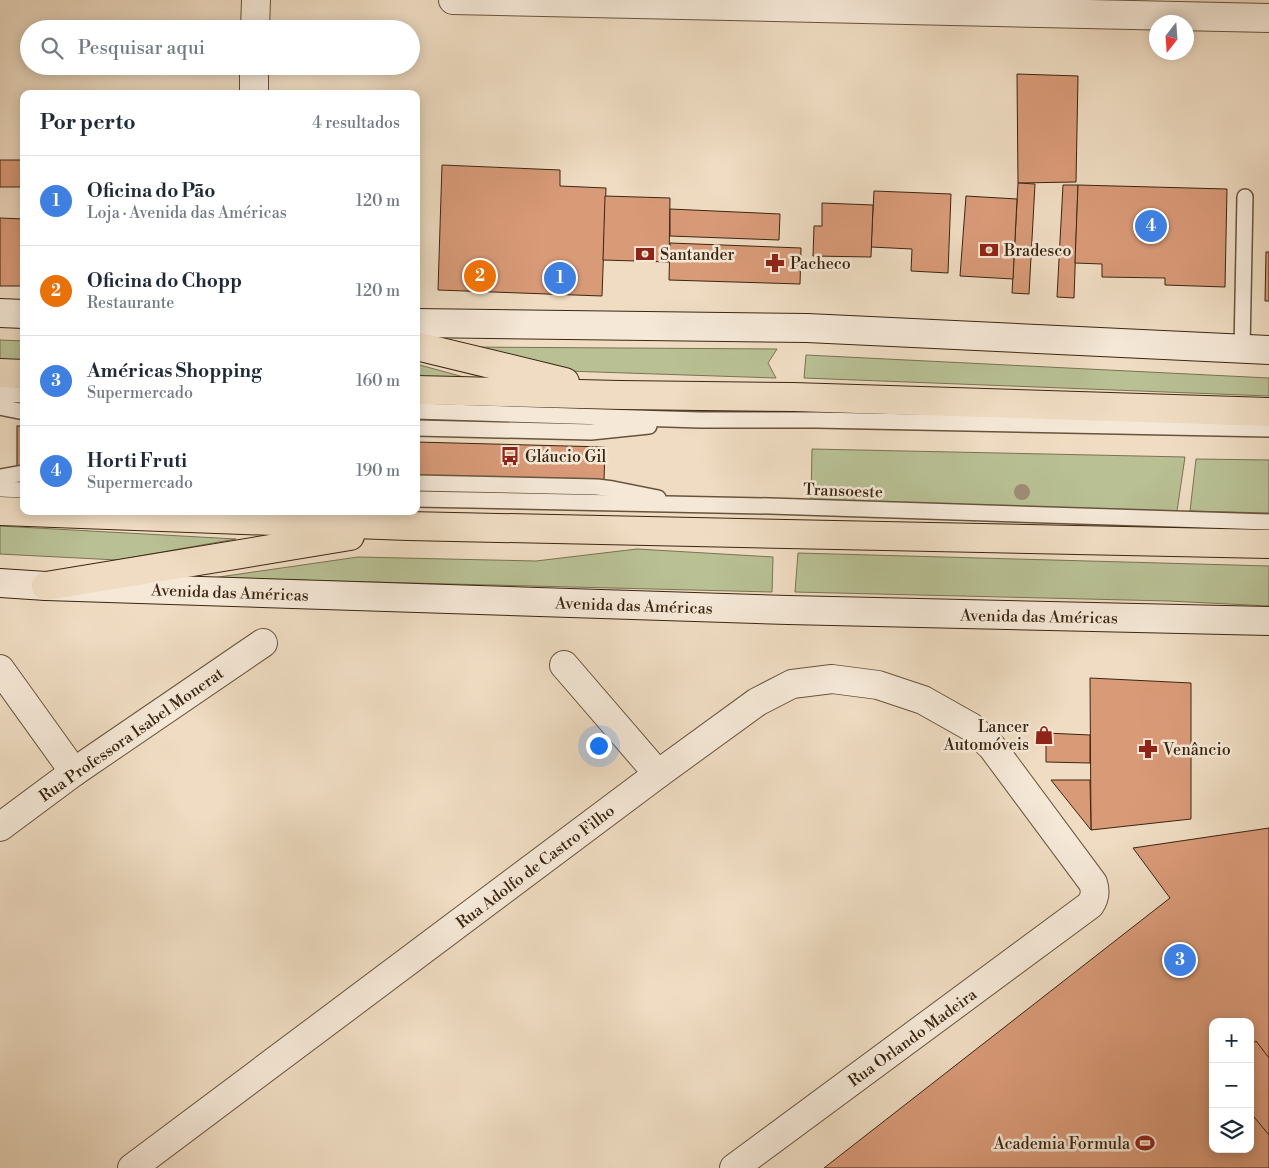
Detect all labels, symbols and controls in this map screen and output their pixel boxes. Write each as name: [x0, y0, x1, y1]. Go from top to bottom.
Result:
north arrow: [1149, 15, 1194, 60]
search box: [20, 20, 420, 75]
icon: search: [38, 34, 66, 62]
text: Pesquisar aqui: [78, 36, 205, 60]
text: Por perto: [40, 110, 136, 136]
text: 4 resultados: [312, 113, 400, 133]
text: Oficina do Pão: [87, 179, 215, 203]
text: 1: [52, 191, 60, 211]
text: 120 m: [356, 191, 400, 211]
text: Loja · Avenida das Américas: [87, 203, 287, 223]
pin: 4: [1135, 207, 1167, 245]
bank icon: Bradesco: [978, 239, 1000, 261]
place label: Bradesco: [1003, 241, 1071, 261]
bank icon: Santander: [634, 243, 656, 265]
place label: Santander: [660, 245, 735, 265]
pharmacy icon: Pacheco: [764, 252, 786, 274]
place label: Pacheco: [790, 254, 851, 274]
pin: 2: [464, 257, 496, 295]
pin: 1: [544, 259, 576, 297]
text: Oficina do Chopp: [87, 269, 242, 293]
text: 2: [51, 281, 61, 301]
text: 120 m: [356, 281, 400, 301]
text: Restaurante: [87, 293, 174, 313]
text: Américas Shopping: [87, 359, 262, 383]
text: 3: [51, 371, 61, 391]
text: 160 m: [356, 371, 400, 391]
text: Supermercado: [87, 383, 193, 403]
bus stop icon: Gláucio Gil: [499, 445, 521, 467]
place label: Gláucio Gil: [525, 447, 606, 467]
text: Horti Fruti: [87, 449, 187, 473]
text: 4: [51, 461, 61, 481]
text: 190 m: [356, 461, 400, 481]
text: Supermercado: [87, 473, 193, 493]
street label: Transoeste: [803, 480, 883, 502]
street label: Avenida das Américas: [150, 580, 309, 606]
street label: Avenida das Américas: [554, 593, 713, 619]
street label: Avenida das Américas: [959, 606, 1118, 628]
street label: Rua Professora Isabel Monerat: [36, 663, 228, 806]
place label: Lancer Automóveis: [943, 717, 1029, 755]
shop icon: Lancer Automóveis: [1033, 724, 1055, 746]
your location: [586, 733, 612, 759]
pharmacy icon: Venâncio: [1137, 738, 1159, 760]
place label: Venâncio: [1162, 740, 1231, 760]
street label: Rua Adolfo de Castro Filho: [452, 801, 619, 933]
pin: 3: [1164, 941, 1196, 979]
street label: Rua Orlando Madeira: [844, 984, 982, 1091]
map controls: [1209, 1018, 1254, 1153]
button: +: [1209, 1018, 1254, 1063]
button: −: [1209, 1063, 1254, 1108]
button: layers: [1209, 1108, 1254, 1153]
sports icon: Academia Formula: [1134, 1132, 1156, 1154]
place label: Academia Formula: [993, 1134, 1131, 1154]

